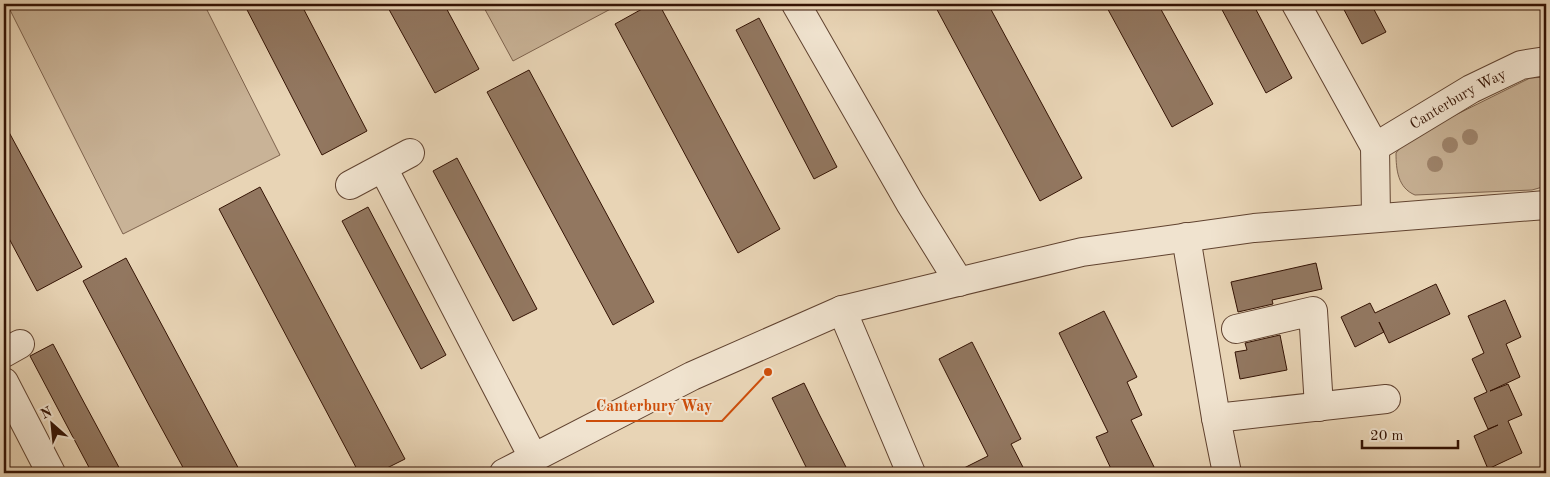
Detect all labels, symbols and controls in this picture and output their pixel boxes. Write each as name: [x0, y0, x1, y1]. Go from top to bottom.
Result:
street label: Canterbury Way: [1408, 67, 1509, 133]
callout: Canterbury Way: [586, 390, 722, 421]
text: Canterbury Way: [596, 399, 712, 415]
north arrow: [28, 400, 78, 450]
text: N: [39, 405, 55, 422]
scale bar: [1362, 417, 1459, 449]
text: 20 m: [1370, 429, 1404, 444]

